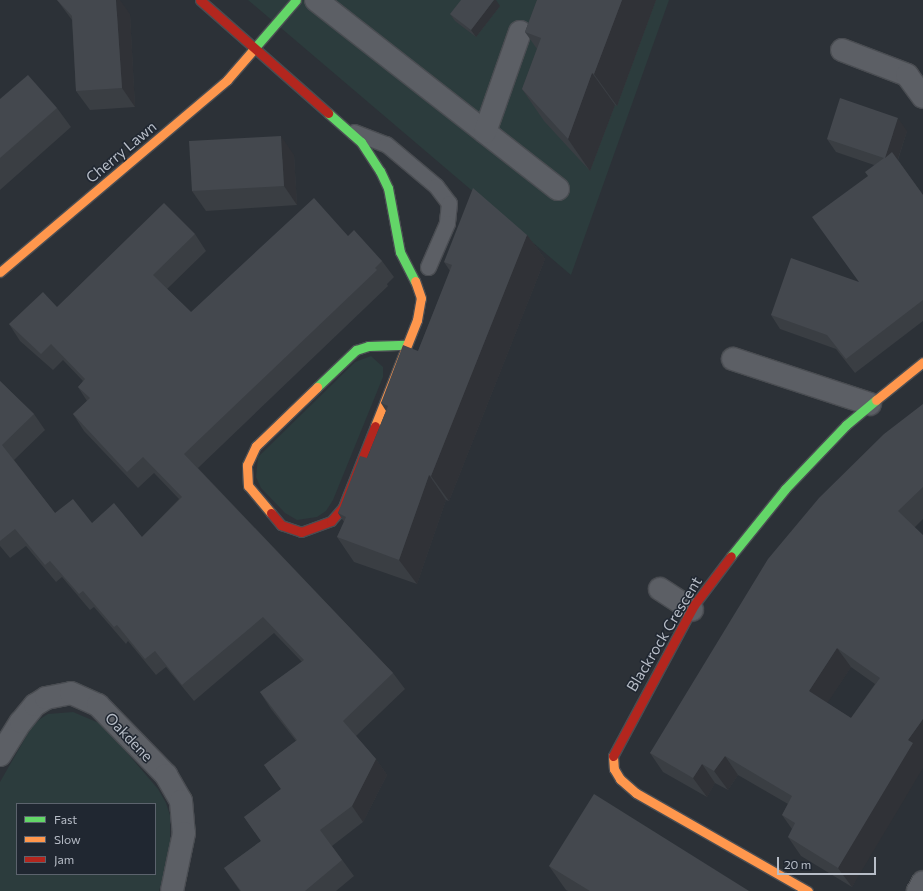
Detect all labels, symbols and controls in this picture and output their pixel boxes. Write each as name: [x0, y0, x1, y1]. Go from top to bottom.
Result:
street label: Cherry Lawn: [82, 117, 160, 187]
street label: Blackrock Crescent: [623, 573, 705, 695]
street label: Oakdene: [101, 709, 157, 765]
legend: [16, 803, 156, 875]
text: Fast: [54, 812, 77, 826]
text: Slow: [54, 832, 81, 846]
scale bar: [779, 849, 878, 875]
text: Jam: [54, 852, 74, 866]
text: 20 m: [784, 857, 811, 871]

